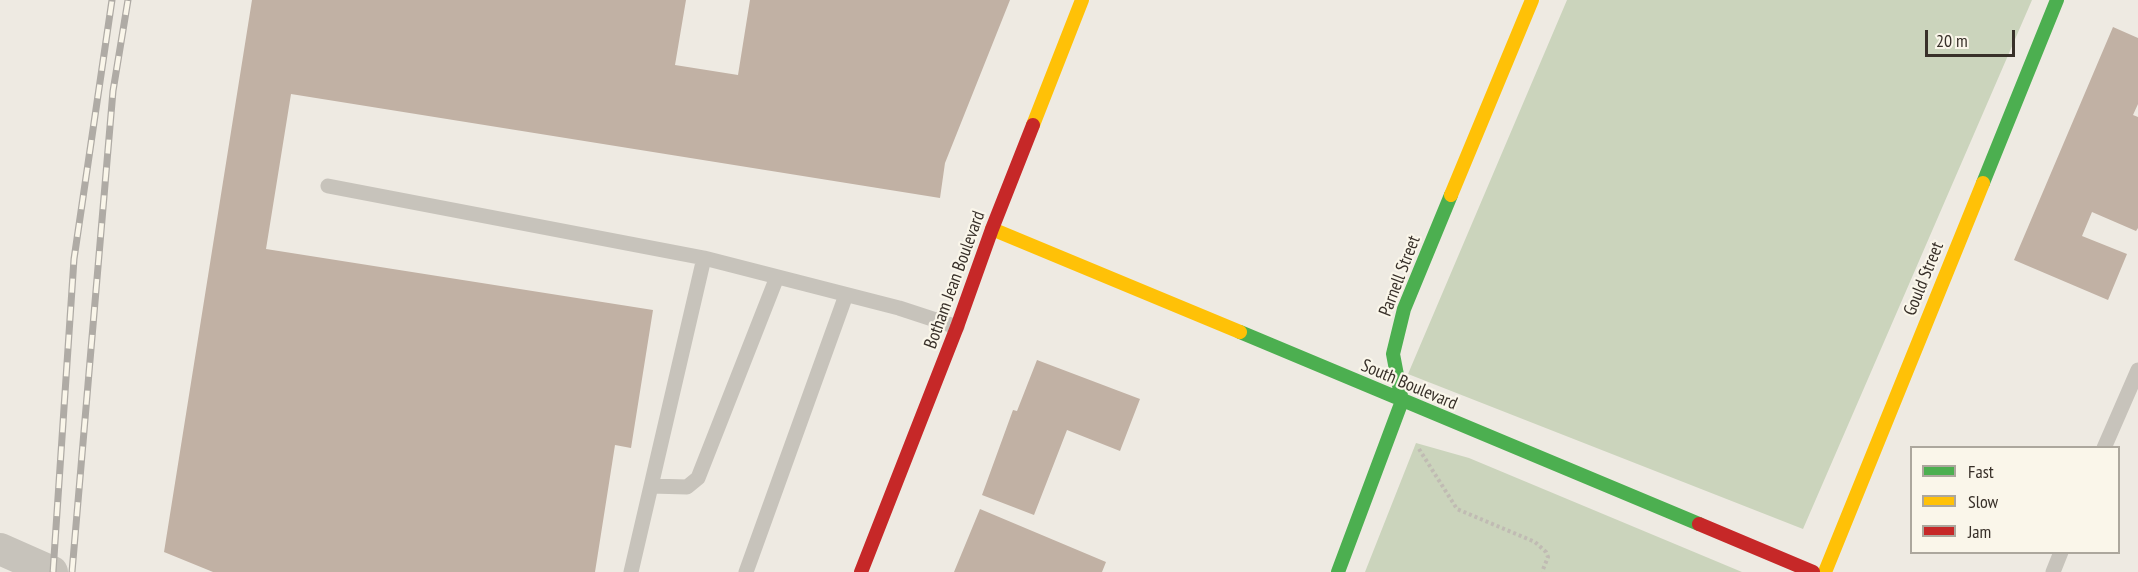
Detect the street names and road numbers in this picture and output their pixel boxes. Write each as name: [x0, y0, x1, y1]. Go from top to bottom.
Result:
street label: Botham Jean Boulevard: [920, 208, 990, 352]
street label: Parnell Street: [1375, 233, 1425, 319]
street label: Gould Street: [1899, 239, 1949, 319]
street label: South Boulevard: [1358, 355, 1460, 415]

